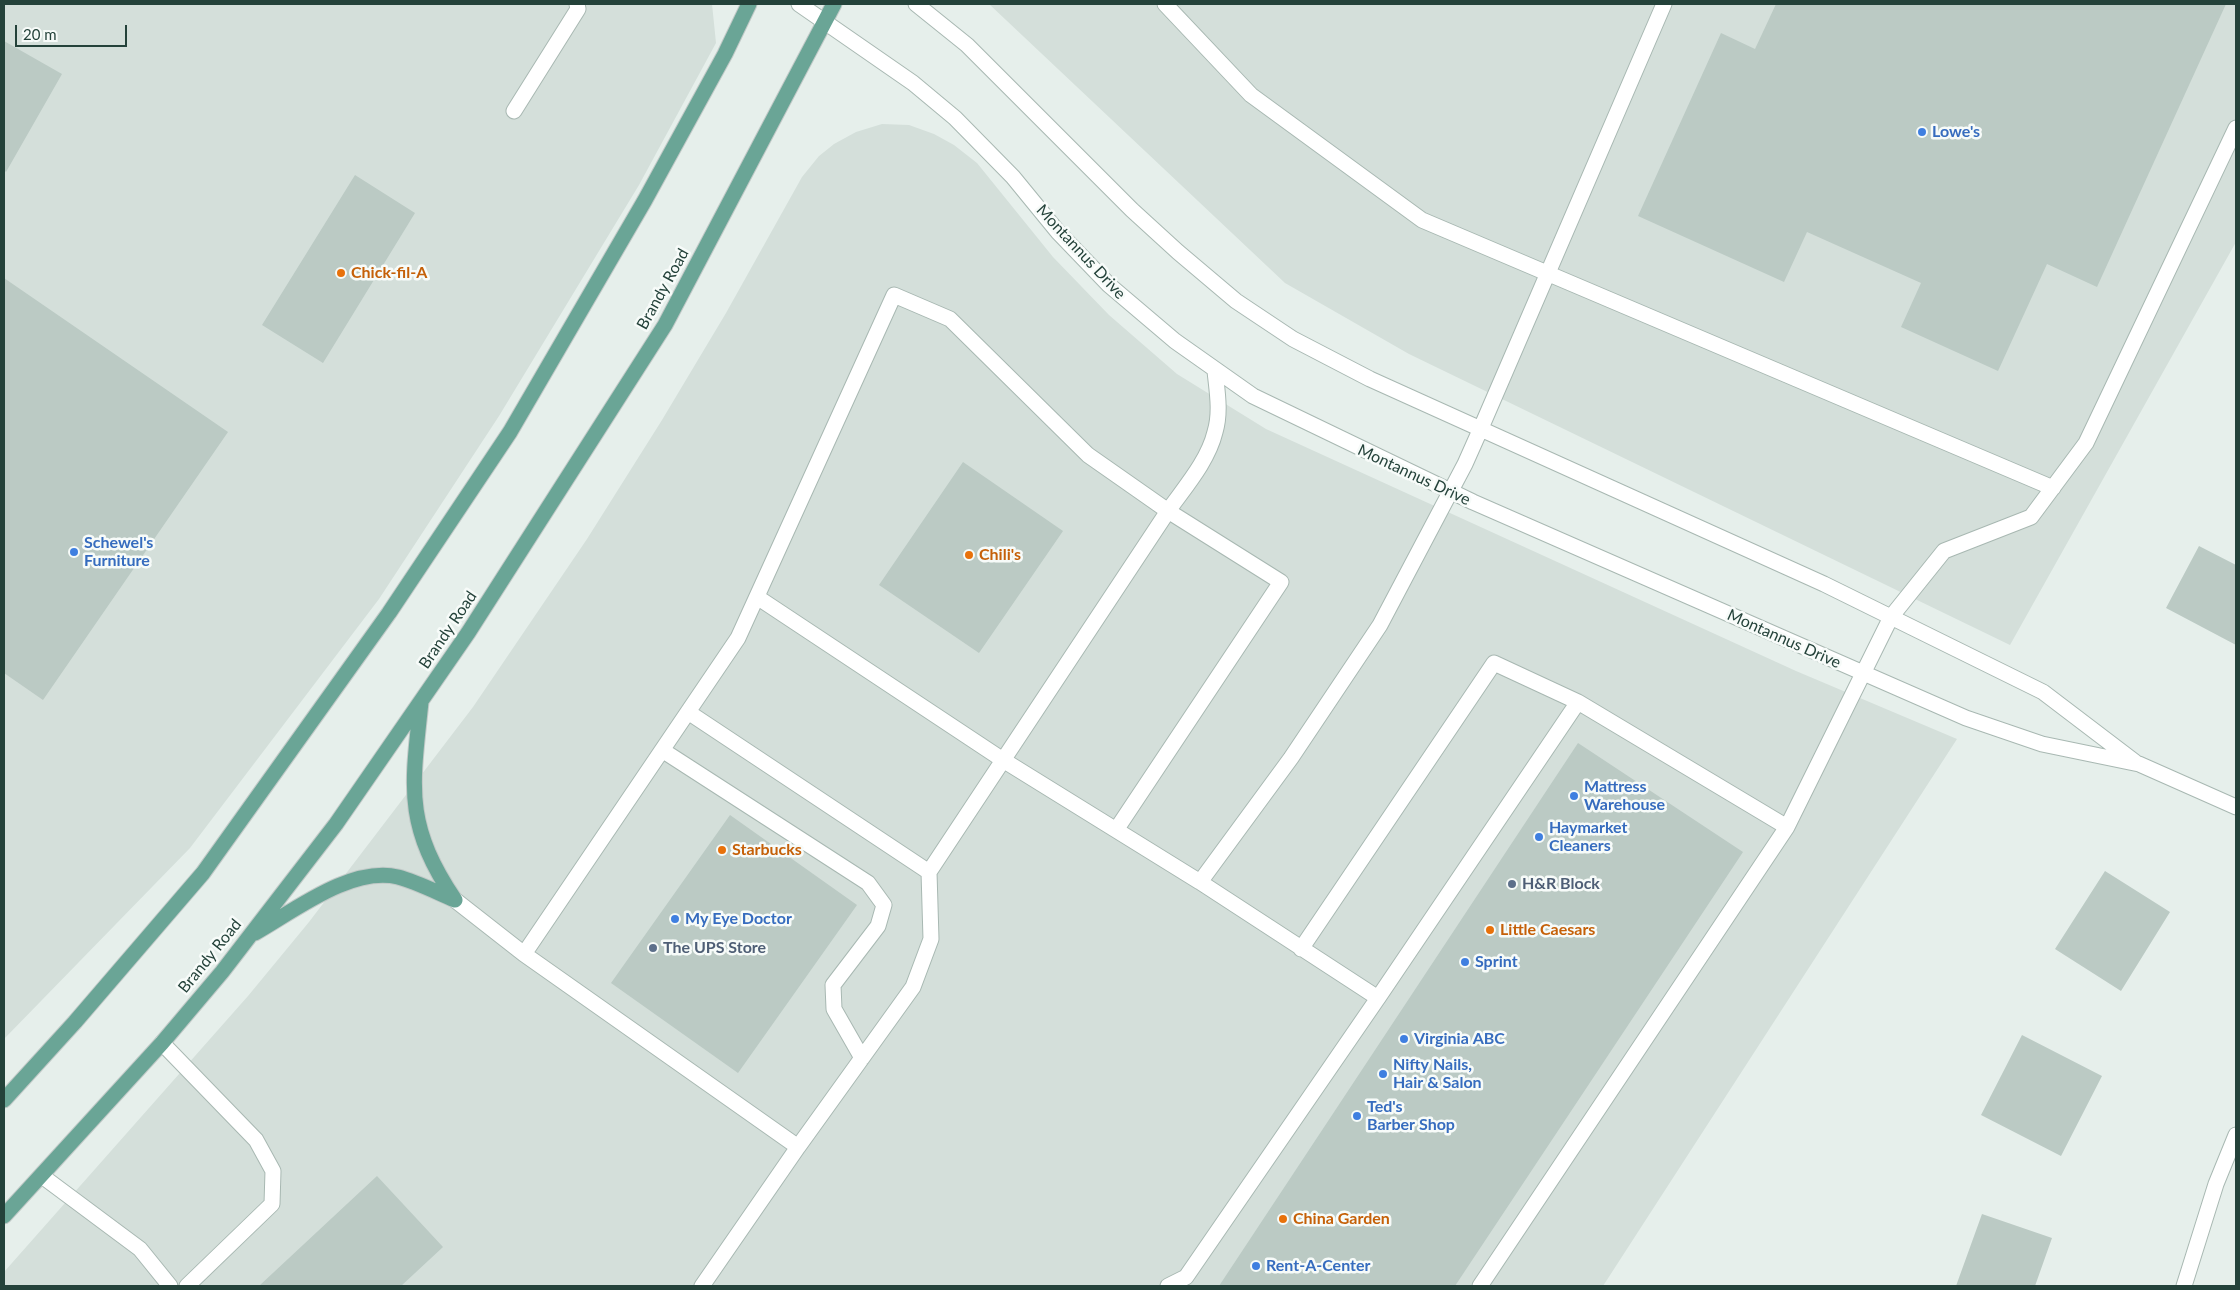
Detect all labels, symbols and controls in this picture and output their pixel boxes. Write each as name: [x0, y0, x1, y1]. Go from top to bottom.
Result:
scale bar: [18, 15, 130, 47]
text: 20 m: [23, 25, 57, 43]
place label: Lowe's: [1932, 122, 1980, 142]
marker: Lowe's: [1916, 126, 1928, 138]
street label: Montannus Drive: [1032, 201, 1130, 303]
street label: Brandy Road: [633, 245, 693, 333]
place label: Chick-fil-A: [351, 263, 427, 283]
marker: Chick-fil-A: [335, 267, 347, 279]
street label: Montannus Drive: [1355, 440, 1473, 510]
place label: Schewel's Furniture: [84, 533, 153, 571]
place label: Chili's: [979, 545, 1021, 565]
marker: Schewel's Furniture: [68, 546, 80, 558]
marker: Chili's: [963, 549, 975, 561]
street label: Brandy Road: [415, 588, 481, 672]
street label: Montannus Drive: [1724, 605, 1844, 673]
place label: Mattress Warehouse: [1584, 777, 1665, 815]
marker: Mattress Warehouse: [1568, 790, 1580, 802]
place label: Haymarket Cleaners: [1549, 818, 1627, 856]
marker: Haymarket Cleaners: [1533, 831, 1545, 843]
place label: Starbucks: [732, 840, 802, 860]
marker: Starbucks: [716, 844, 728, 856]
place label: H&R Block: [1522, 874, 1600, 894]
marker: H&R Block: [1506, 878, 1518, 890]
place label: My Eye Doctor: [685, 909, 792, 929]
marker: My Eye Doctor: [669, 913, 681, 925]
street label: Brandy Road: [174, 915, 246, 997]
place label: Little Caesars: [1500, 920, 1595, 940]
marker: Little Caesars: [1484, 924, 1496, 936]
place label: The UPS Store: [663, 938, 766, 958]
marker: The UPS Store: [647, 942, 659, 954]
place label: Sprint: [1475, 952, 1518, 972]
marker: Sprint: [1459, 956, 1471, 968]
place label: Virginia ABC: [1414, 1029, 1505, 1049]
marker: Virginia ABC: [1398, 1033, 1410, 1045]
place label: Nifty Nails, Hair & Salon: [1393, 1055, 1482, 1093]
marker: Nifty Nails, Hair & Salon: [1377, 1068, 1389, 1080]
place label: Ted's Barber Shop: [1367, 1097, 1455, 1135]
marker: Ted's Barber Shop: [1351, 1110, 1363, 1122]
place label: China Garden: [1293, 1209, 1390, 1229]
marker: China Garden: [1277, 1213, 1289, 1225]
place label: Rent-A-Center: [1266, 1256, 1370, 1276]
marker: Rent-A-Center: [1250, 1260, 1262, 1272]

